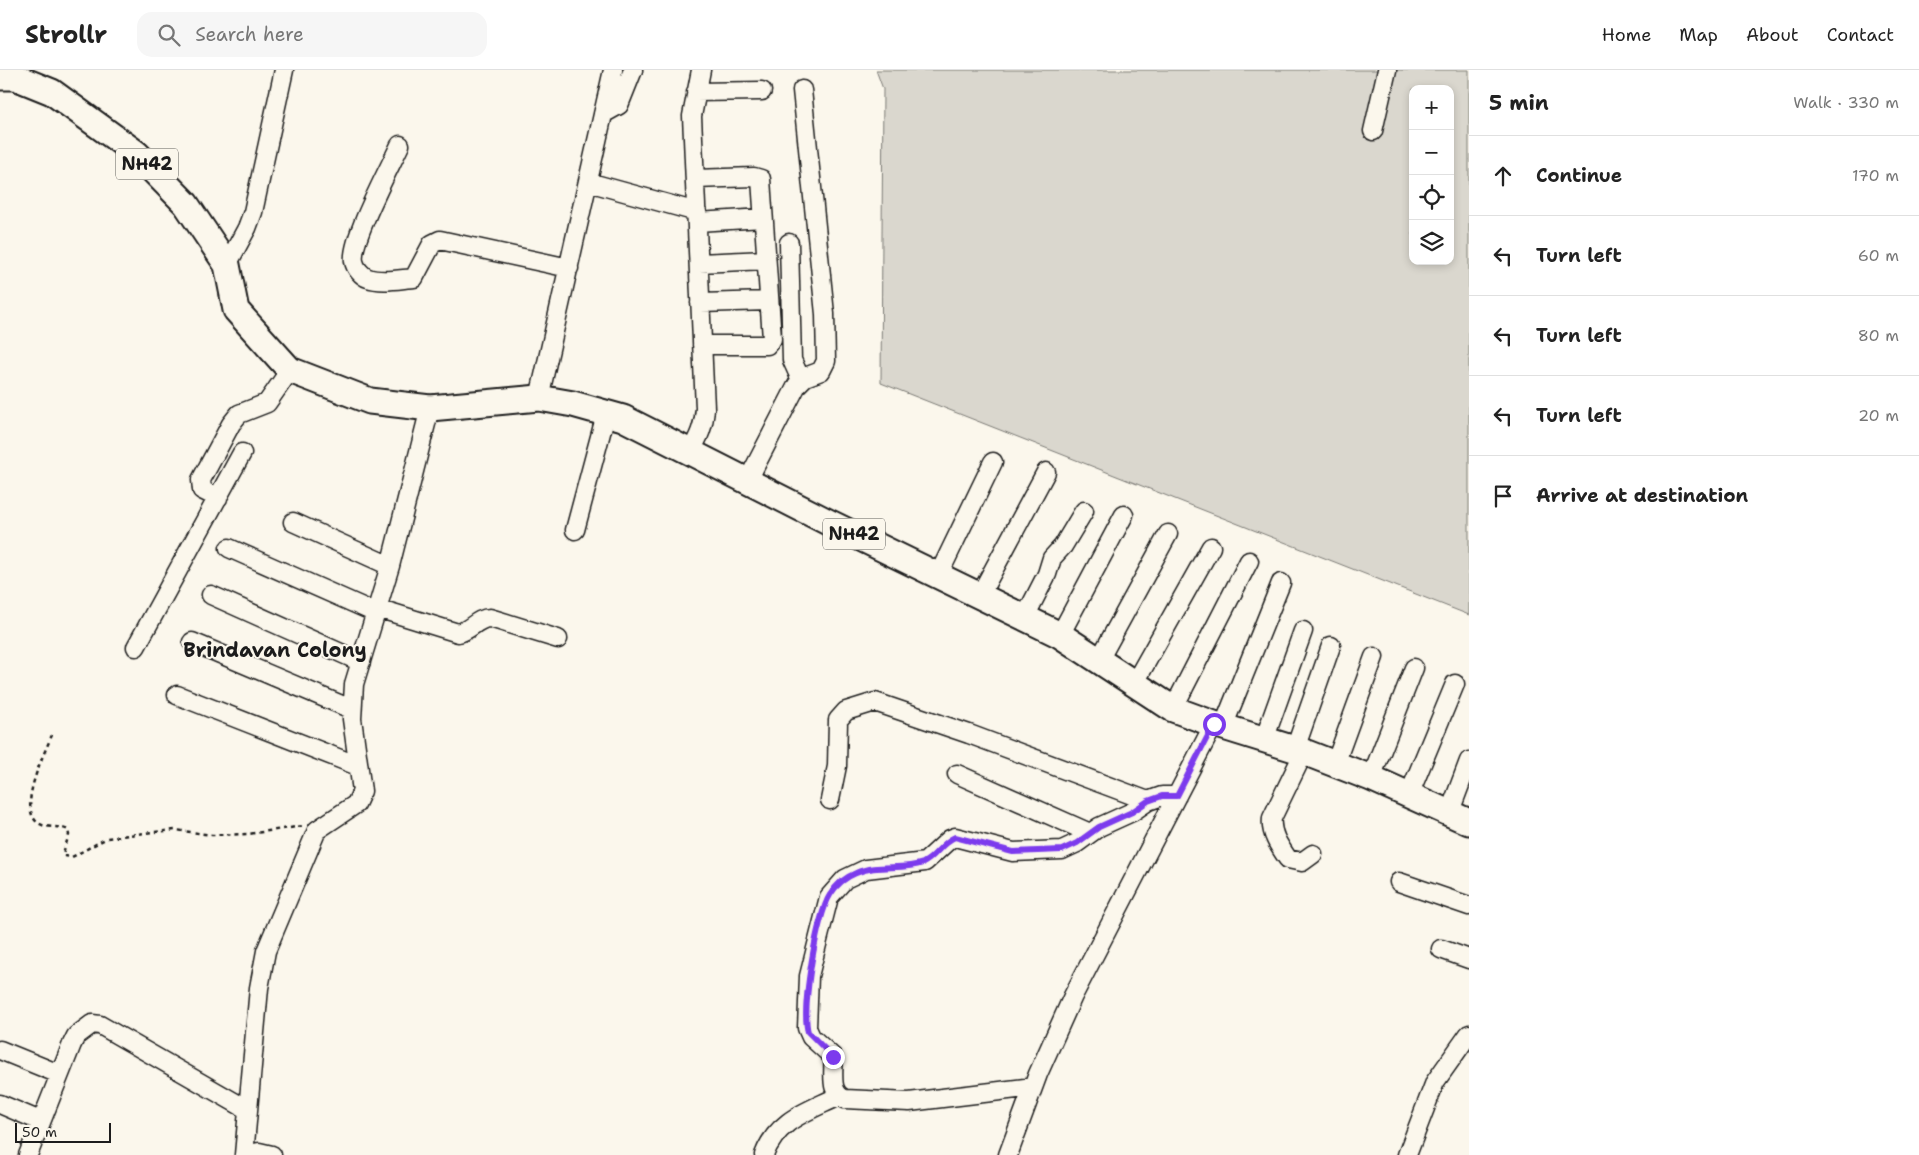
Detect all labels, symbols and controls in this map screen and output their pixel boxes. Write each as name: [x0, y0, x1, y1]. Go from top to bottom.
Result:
search box: [137, 12, 487, 57]
text: Strollr: [25, 19, 107, 51]
icon: search: [155, 21, 183, 49]
text: Search here: [195, 22, 304, 47]
text: Home: [1602, 23, 1651, 47]
text: Map: [1679, 23, 1718, 47]
text: About: [1746, 23, 1799, 47]
text: Contact: [1827, 23, 1894, 47]
map controls: [1409, 85, 1454, 265]
button: +: [1409, 85, 1454, 130]
text: 5 min: [1489, 89, 1549, 117]
text: Walk · 330 m: [1793, 92, 1899, 113]
button: −: [1409, 130, 1454, 175]
road number: NH42: [116, 148, 178, 180]
icon: ahead: [1489, 162, 1517, 190]
text: Continue: [1536, 163, 1622, 188]
text: 170 m: [1852, 165, 1899, 186]
button: locate: [1409, 175, 1454, 220]
button: layers: [1409, 220, 1454, 265]
icon: left: [1489, 242, 1517, 270]
text: Turn left: [1536, 243, 1622, 268]
text: 60 m: [1858, 245, 1899, 266]
icon: left: [1489, 322, 1517, 350]
text: Turn left: [1536, 323, 1622, 348]
text: 80 m: [1858, 325, 1899, 346]
icon: left: [1489, 402, 1517, 430]
text: Turn left: [1536, 403, 1622, 428]
text: 20 m: [1858, 405, 1899, 426]
icon: arrive: [1489, 482, 1517, 510]
text: Arrive at destination: [1536, 483, 1748, 508]
road number: NH42: [823, 518, 885, 549]
district label: Brindavan Colony: [183, 637, 367, 663]
route start: [1203, 713, 1226, 736]
route end: [822, 1046, 845, 1069]
scale bar: [15, 1120, 111, 1143]
text: 50 m: [22, 1123, 57, 1141]

